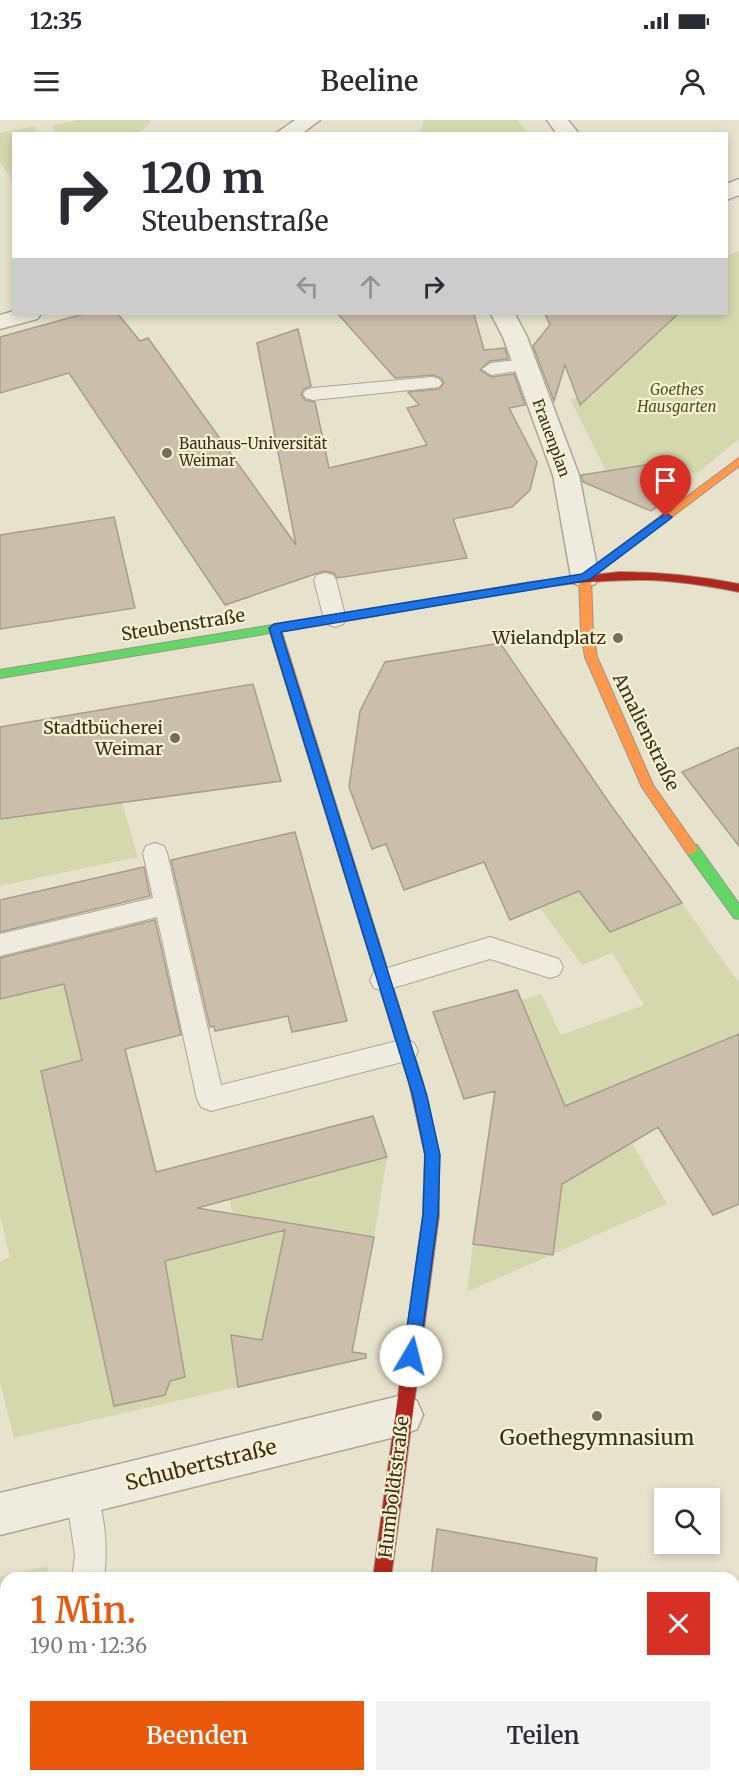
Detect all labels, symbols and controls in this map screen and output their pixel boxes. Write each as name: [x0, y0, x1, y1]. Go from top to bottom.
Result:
text: 12:35: [30, 7, 82, 35]
text: Beeline: [321, 64, 418, 98]
icon: menu: [30, 65, 63, 98]
icon: person: [676, 65, 709, 98]
text: 120 m: [141, 152, 264, 204]
icon: right: [42, 156, 120, 234]
text: Steubenstraße: [141, 204, 329, 238]
icon: left: [291, 270, 324, 303]
icon: ahead: [354, 270, 387, 303]
icon: right: [417, 270, 450, 303]
park label: Goethes Hausgarten: [636, 380, 717, 416]
street label: Frauenplan: [529, 396, 574, 480]
place label: Bauhaus-Universität Weimar: [178, 434, 327, 470]
marker: Bauhaus-Universität Weimar: [160, 446, 174, 460]
pin: [640, 455, 691, 517]
icon: arrive: [649, 464, 682, 497]
street label: Steubenstraße: [119, 603, 246, 646]
place label: Wielandplatz: [491, 626, 606, 649]
marker: Wielandplatz: [611, 631, 625, 645]
street label: Amalienstraße: [608, 668, 685, 794]
place label: Stadtbücherei Weimar: [43, 716, 163, 760]
marker: Stadtbücherei Weimar: [168, 731, 182, 745]
position arrow: [379, 1324, 443, 1388]
marker: Goethegymnasium: [590, 1409, 604, 1423]
street label: Humboldtstraße: [373, 1415, 414, 1559]
place label: Goethegymnasium: [500, 1424, 694, 1451]
street label: Schubertstraße: [122, 1433, 279, 1496]
map controls: [654, 1488, 720, 1554]
button: search: [654, 1488, 720, 1554]
text: 1 Min.: [30, 1588, 136, 1633]
button: close: [647, 1592, 710, 1655]
text: 190 m · 12:36: [30, 1633, 147, 1658]
button: Beenden: [30, 1701, 364, 1770]
button: Teilen: [376, 1701, 710, 1770]

